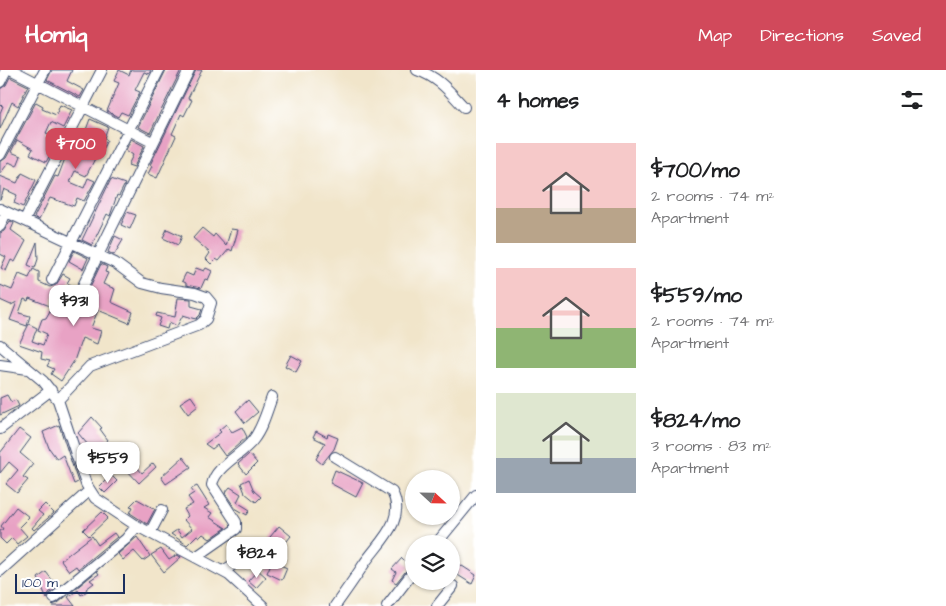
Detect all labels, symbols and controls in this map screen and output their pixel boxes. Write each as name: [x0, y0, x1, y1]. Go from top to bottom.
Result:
text: Homiq: [25, 18, 88, 52]
text: Map: [698, 23, 732, 48]
text: Directions: [760, 23, 844, 48]
text: Saved: [872, 23, 921, 48]
text: 4 homes: [496, 86, 579, 115]
icon: filters: [898, 86, 926, 114]
pin: $700: [46, 128, 106, 170]
text: $700: [57, 133, 95, 155]
text: $700/mo: [651, 156, 740, 185]
icon: home: [536, 163, 596, 223]
text: 2 rooms · 74 m²: [651, 185, 775, 207]
text: Apartment: [651, 207, 729, 229]
text: $559/mo: [651, 281, 742, 310]
pin: $931: [44, 284, 104, 327]
icon: home: [536, 288, 596, 348]
text: $931: [60, 290, 88, 312]
text: 2 rooms · 74 m²: [651, 310, 775, 332]
text: Apartment: [651, 332, 729, 354]
text: $824/mo: [651, 406, 740, 435]
icon: home: [536, 413, 596, 473]
text: 3 rooms · 83 m²: [651, 435, 771, 457]
pin: $559: [78, 442, 138, 484]
text: $559: [88, 447, 128, 469]
text: Apartment: [651, 457, 729, 479]
north arrow: [405, 470, 460, 525]
map controls: [405, 470, 460, 590]
button: layers: [405, 535, 460, 590]
pin: $824: [227, 536, 287, 579]
text: $824: [237, 542, 277, 564]
scale bar: [15, 571, 125, 594]
text: 100 m: [22, 573, 58, 593]

